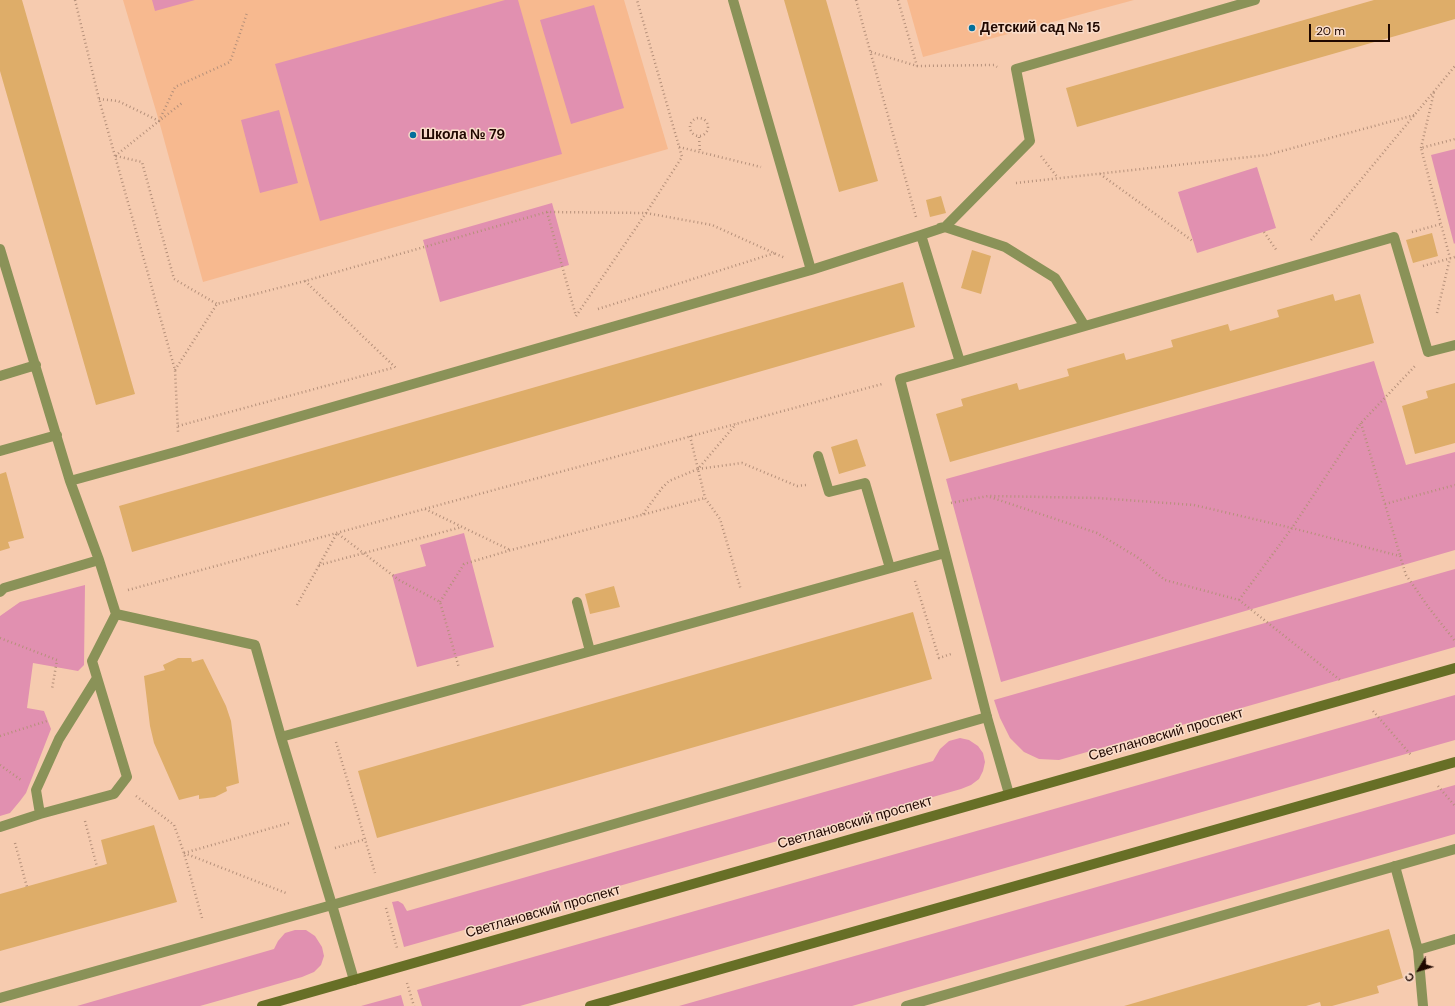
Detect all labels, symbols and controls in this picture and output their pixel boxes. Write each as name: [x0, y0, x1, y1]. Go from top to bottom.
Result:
scale bar: [1311, 16, 1392, 42]
place label: Детский сад № 15: [980, 20, 1100, 36]
marker: Детский сад № 15: [967, 23, 977, 33]
text: 20 m: [1316, 23, 1345, 39]
place label: Школа № 79: [421, 127, 505, 143]
marker: Школа № 79: [408, 130, 418, 140]
street label: Светлановский проспект: [1087, 705, 1245, 765]
street label: Светлановский проспект: [776, 793, 934, 853]
street label: Светлановский проспект: [464, 882, 622, 942]
north arrow: [1399, 950, 1439, 990]
text: С: [1402, 970, 1418, 985]

